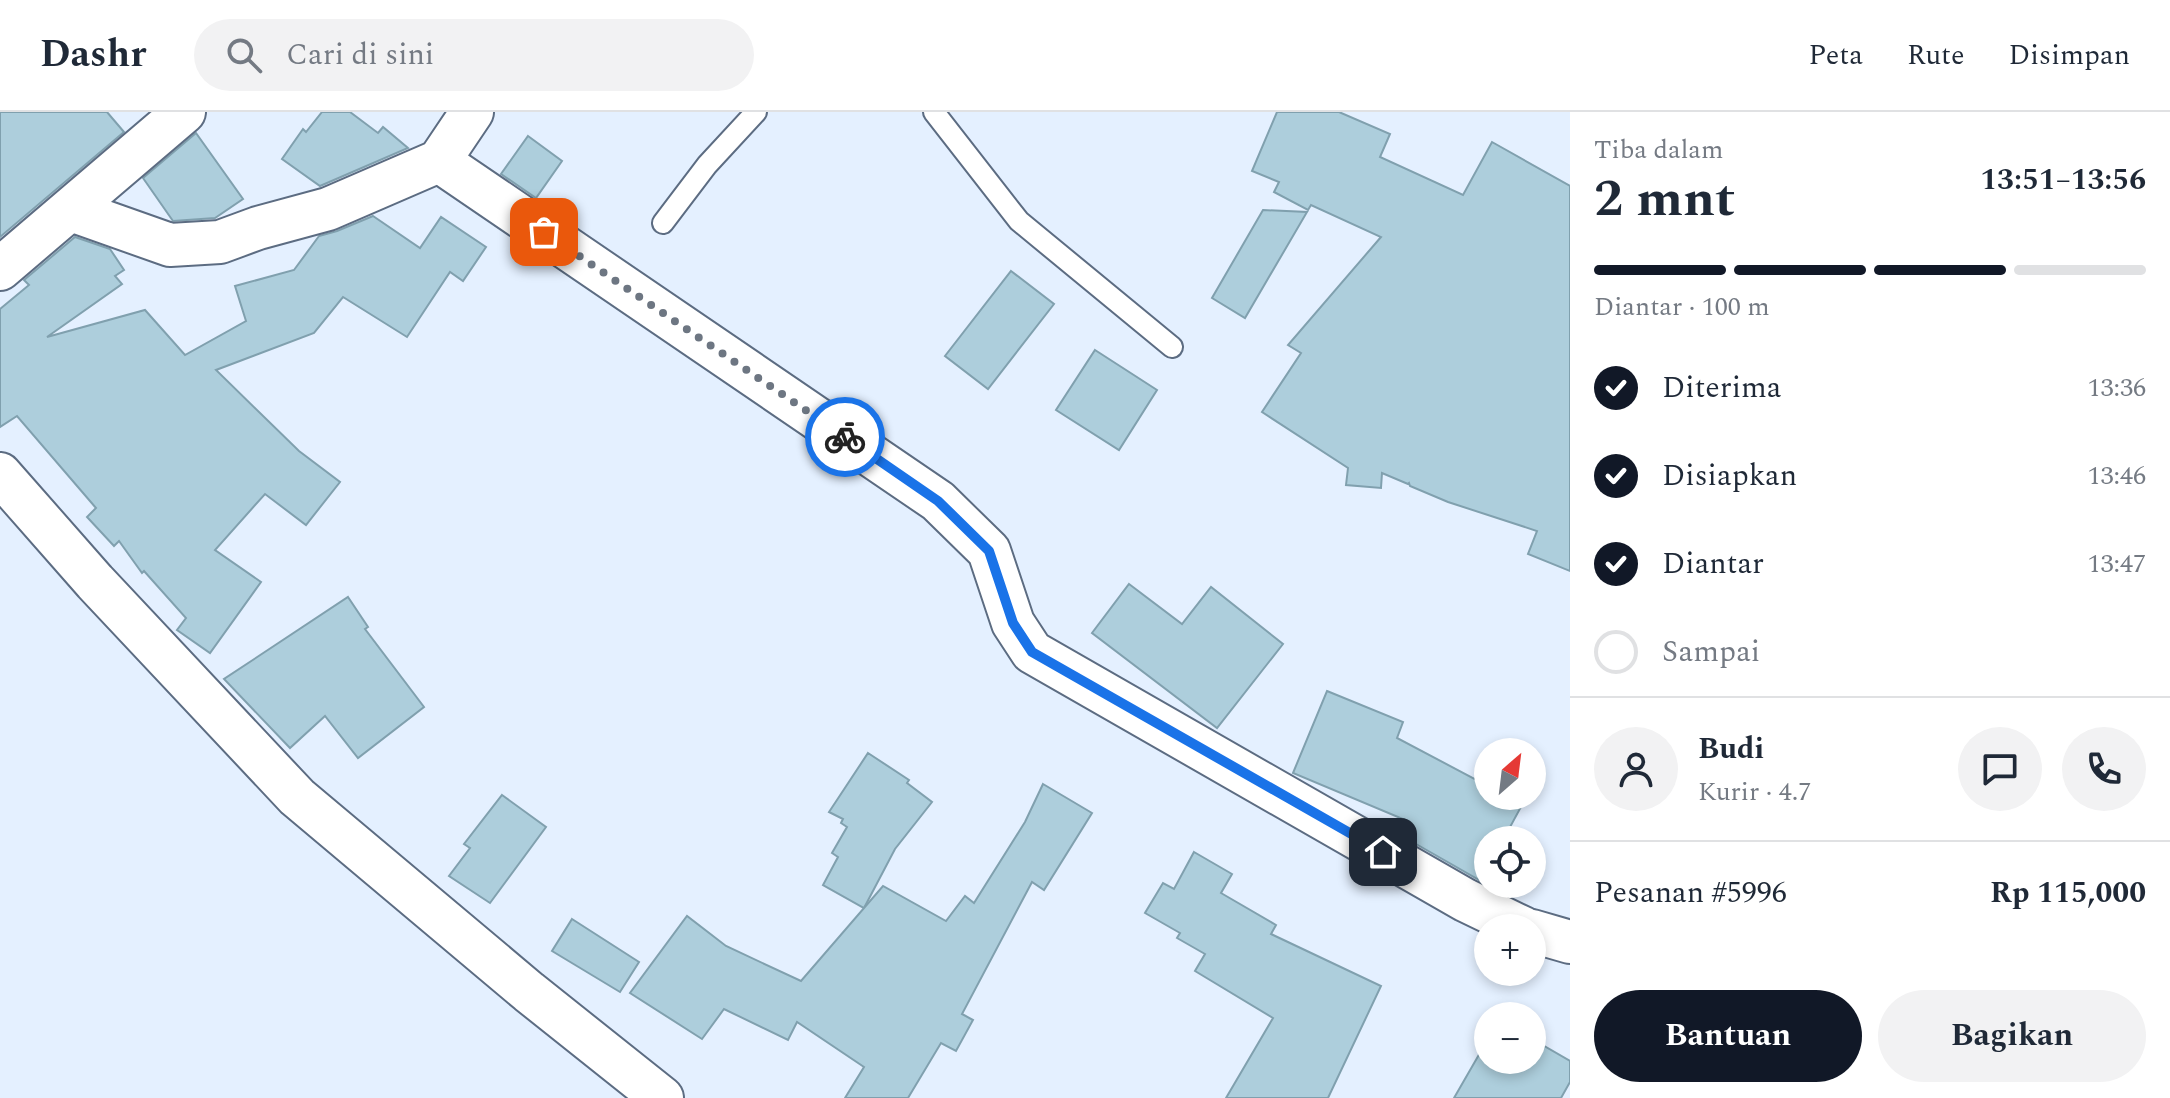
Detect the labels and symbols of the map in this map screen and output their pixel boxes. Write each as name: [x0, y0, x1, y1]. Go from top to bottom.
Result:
pin: [510, 198, 578, 266]
courier: [805, 397, 885, 477]
north arrow: [1474, 738, 1546, 810]
pin: [1349, 818, 1417, 886]

